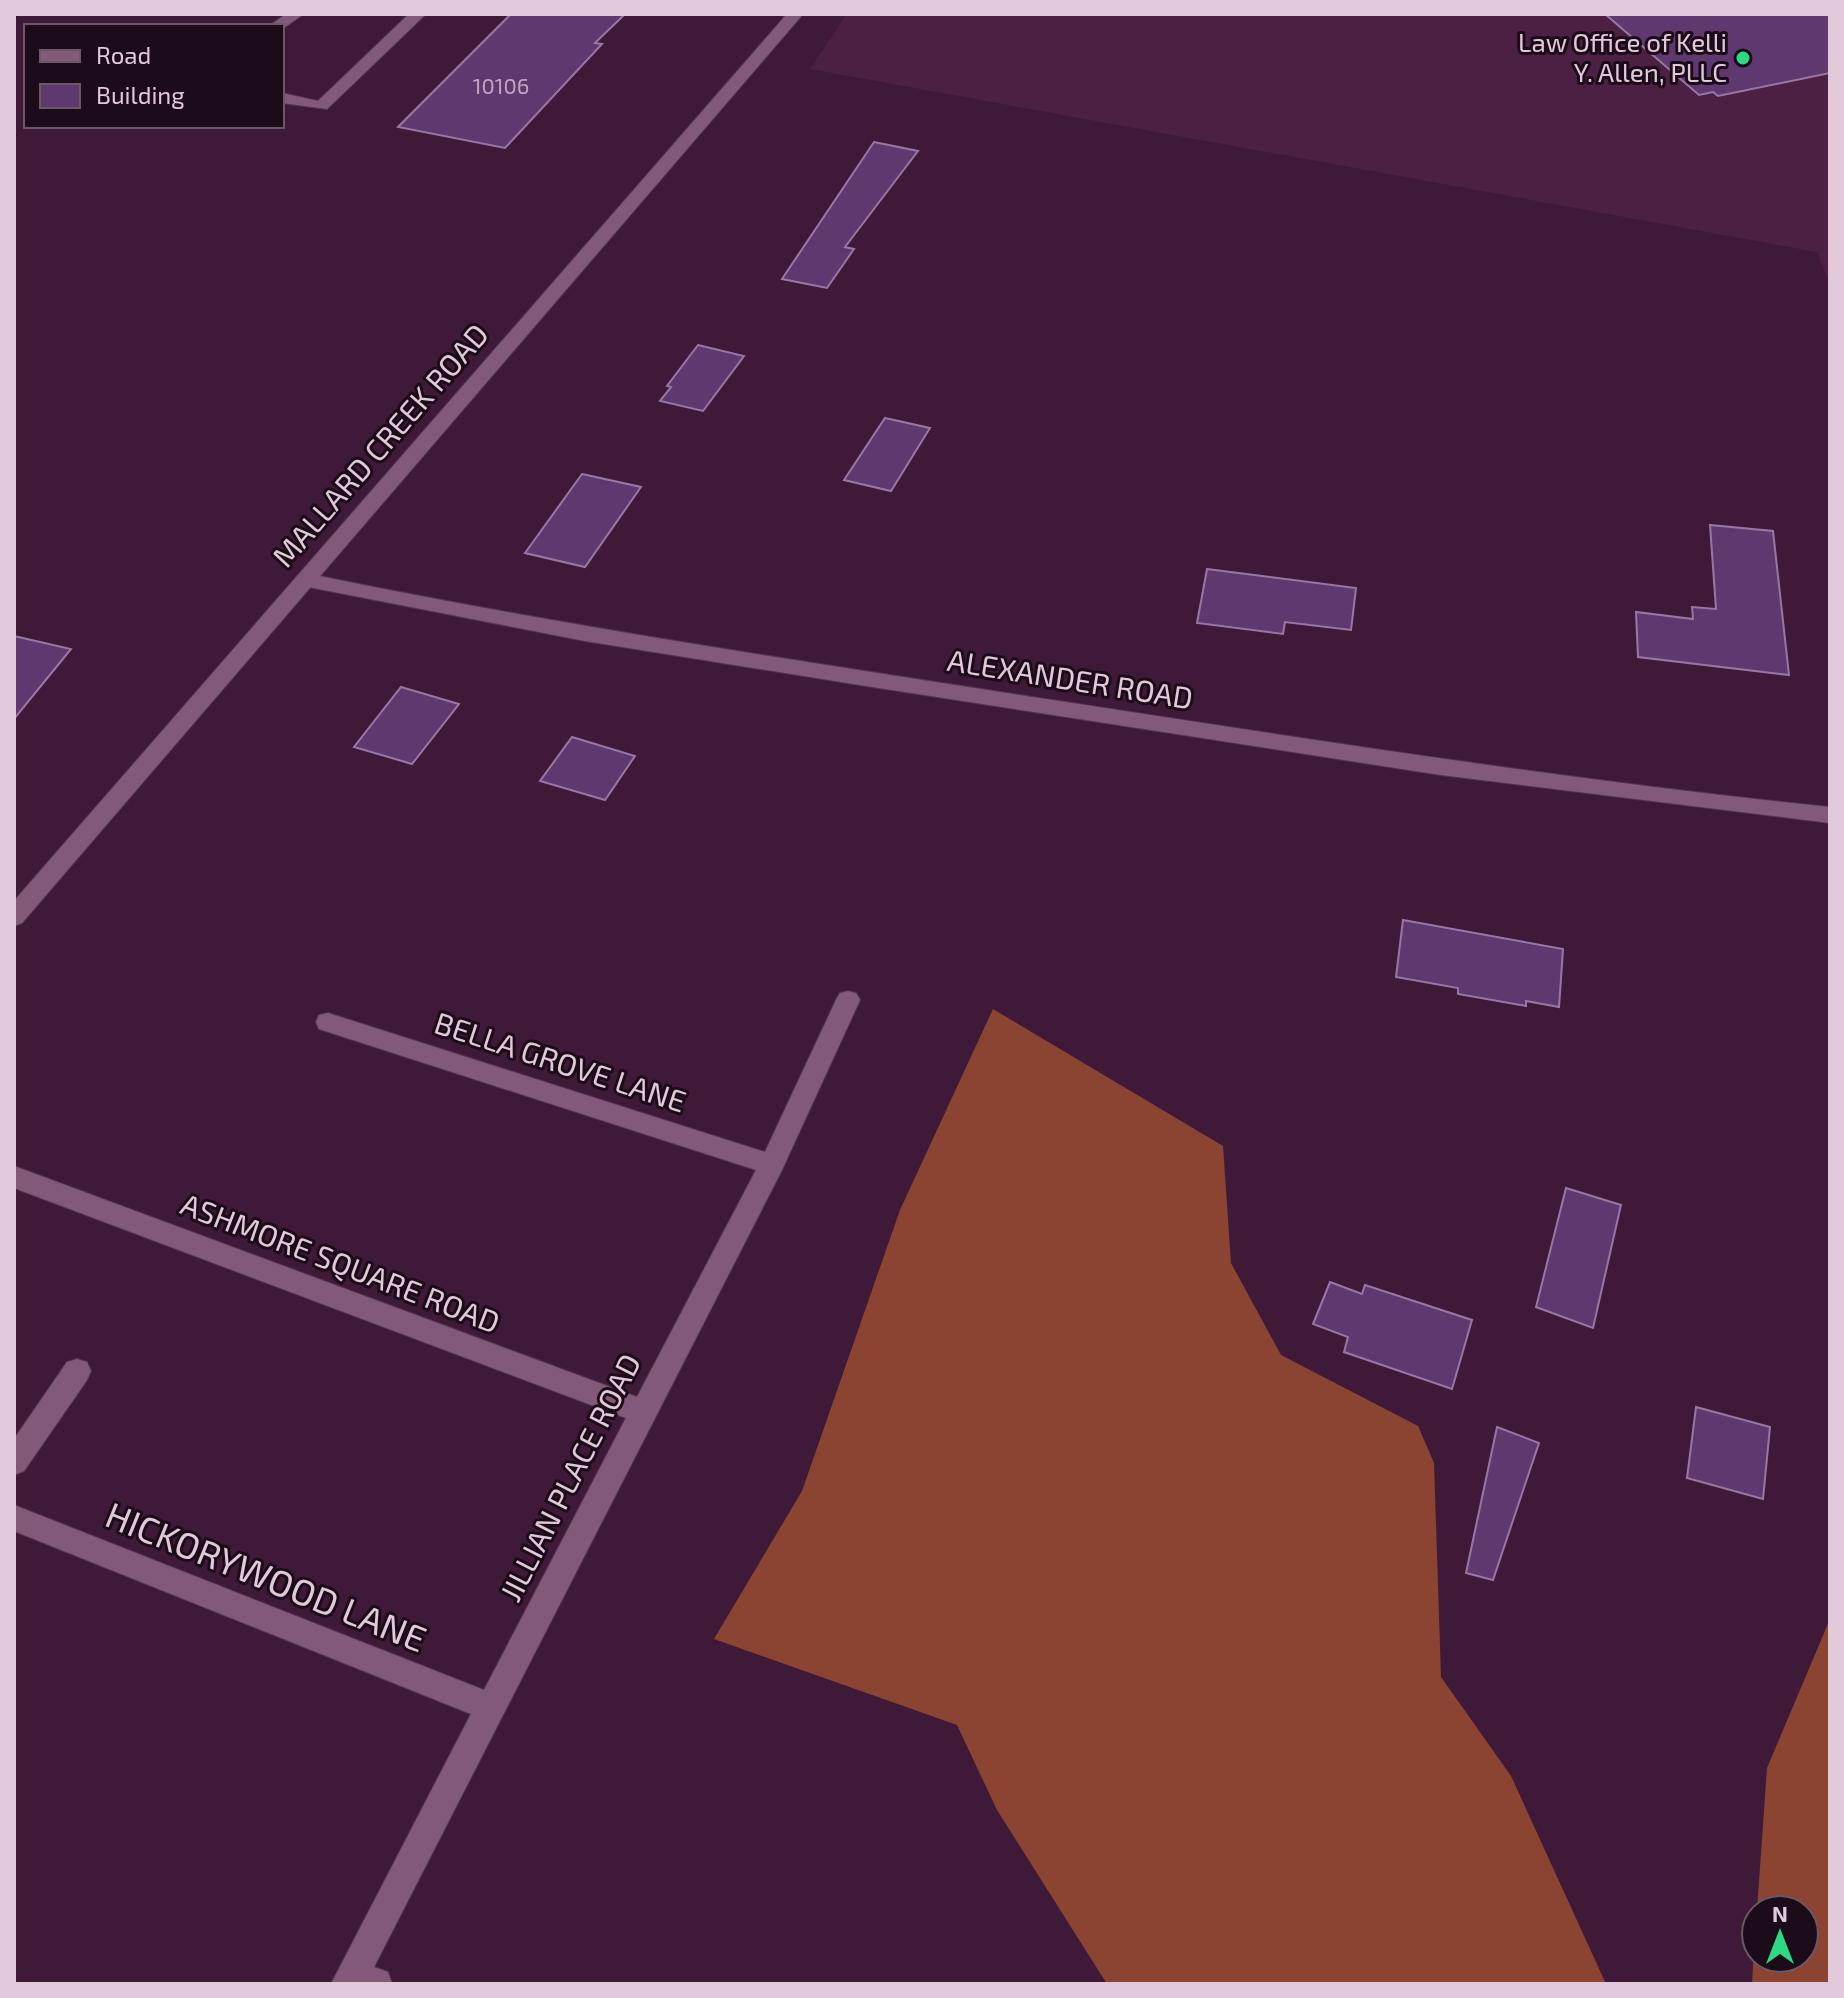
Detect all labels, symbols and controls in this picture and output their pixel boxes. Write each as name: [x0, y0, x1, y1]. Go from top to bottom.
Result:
legend: [24, 24, 284, 128]
place label: Law Office of Kelli Y. Allen, PLLC: [1518, 26, 1727, 87]
text: Road: [96, 40, 151, 69]
marker: Law Office of Kelli Y. Allen, PLLC: [1734, 49, 1752, 67]
house number: 10106: [473, 72, 529, 98]
text: Building: [96, 80, 185, 109]
street label: MALLARD CREEK ROAD: [264, 316, 495, 573]
street label: ALEXANDER ROAD: [945, 641, 1196, 715]
street label: BELLA GROVE LANE: [431, 1004, 691, 1119]
street label: ASHMORE SQUARE ROAD: [176, 1185, 505, 1340]
street label: JILLIAN PLACE ROAD: [491, 1347, 647, 1607]
street label: HICKORYWOOD LANE: [100, 1492, 433, 1660]
north arrow: [1740, 1894, 1820, 1974]
text: N: [1772, 1900, 1788, 1926]

